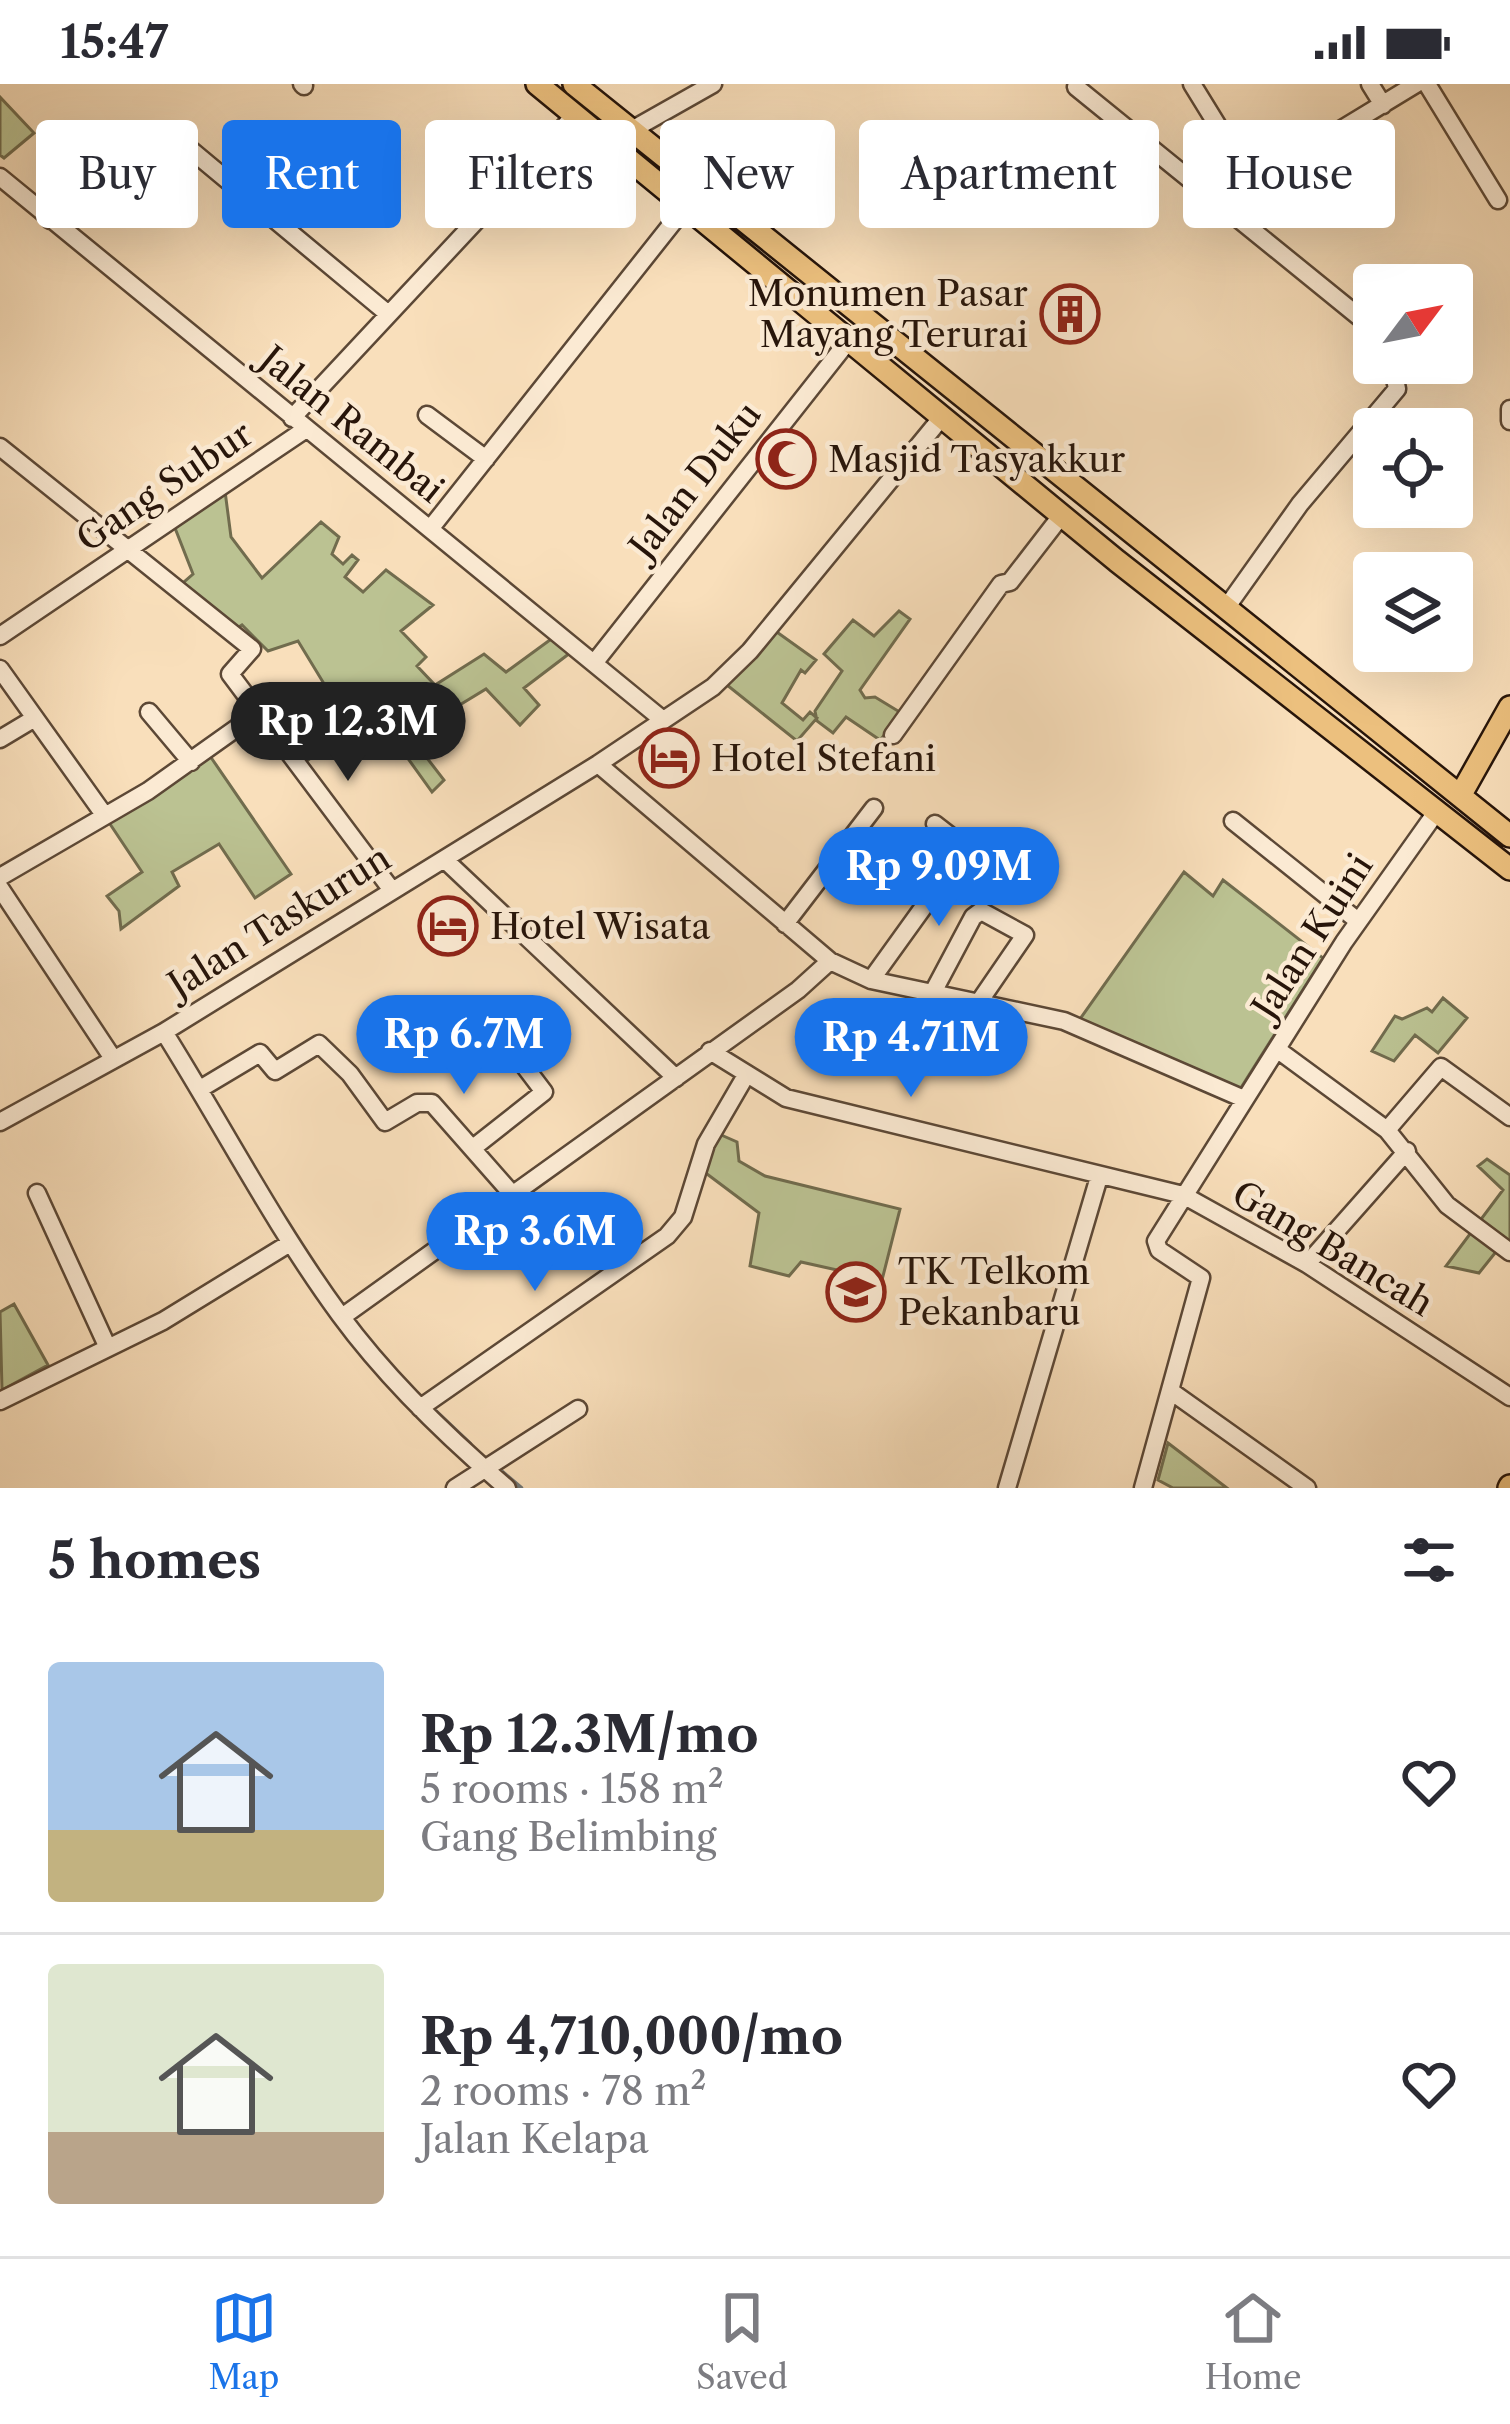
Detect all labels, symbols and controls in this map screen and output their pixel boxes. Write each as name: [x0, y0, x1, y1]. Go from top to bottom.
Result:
text: 15:47: [60, 14, 169, 70]
chip: Buy: [36, 120, 198, 228]
chip: Rent: [222, 120, 401, 228]
chip: Filters: [425, 120, 636, 228]
chip: New: [660, 120, 835, 228]
chip: Apartment: [859, 120, 1159, 228]
chip: House: [1183, 120, 1395, 228]
north arrow: [1353, 264, 1473, 384]
map controls: [1353, 264, 1473, 672]
place label: Monumen Pasar Mayang Terurai: [748, 271, 1028, 356]
building icon: Monumen Pasar Mayang Terurai: [1039, 283, 1101, 345]
street label: Jalan Rambai: [247, 333, 453, 511]
street label: Jalan Duku: [617, 393, 770, 571]
button: locate: [1353, 408, 1473, 528]
street label: Gang Subur: [68, 411, 260, 561]
mosque icon: Masjid Tasyakkur: [755, 428, 817, 490]
place label: Masjid Tasyakkur: [828, 437, 1126, 481]
button: layers: [1353, 552, 1473, 672]
pin: Rp 12.3M: [224, 682, 472, 784]
text: Rp 12.3M: [258, 697, 438, 745]
hotel icon: Hotel Stefani: [638, 727, 700, 789]
place label: Hotel Stefani: [711, 736, 936, 780]
pin: Rp 9.09M: [815, 827, 1063, 929]
street label: Jalan Taskurun: [156, 835, 398, 1009]
text: Rp 9.09M: [845, 842, 1033, 890]
street label: Jalan Kuini: [1240, 845, 1382, 1031]
hotel icon: Hotel Wisata: [417, 895, 479, 957]
place label: Hotel Wisata: [490, 904, 711, 948]
pin: Rp 6.7M: [353, 995, 575, 1097]
pin: Rp 4.71M: [787, 998, 1035, 1100]
text: Rp 6.7M: [383, 1010, 545, 1058]
text: Rp 4.71M: [822, 1013, 1000, 1061]
street label: Gang Bancah: [1225, 1171, 1441, 1325]
pin: Rp 3.6M: [424, 1192, 646, 1294]
text: Rp 3.6M: [453, 1207, 617, 1255]
place label: TK Telkom Pekanbaru: [898, 1249, 1090, 1334]
school or university icon: TK Telkom Pekanbaru: [825, 1261, 887, 1323]
icon: filters: [1396, 1527, 1462, 1593]
text: 5 homes: [48, 1529, 261, 1591]
text: Rp 12.3M/mo: [420, 1703, 759, 1765]
icon: home: [144, 1710, 288, 1854]
icon: heart: [1396, 1749, 1462, 1815]
text: 5 rooms · 158 m²: [420, 1765, 724, 1813]
text: Gang Belimbing: [420, 1813, 717, 1861]
text: Rp 4,710,000/mo: [420, 2005, 843, 2067]
icon: home: [144, 2012, 288, 2156]
icon: heart: [1396, 2051, 1462, 2117]
text: 2 rooms · 78 m²: [420, 2067, 707, 2115]
text: Jalan Kelapa: [420, 2115, 649, 2163]
tab: Map: [208, 2285, 279, 2398]
tab: Saved: [696, 2285, 788, 2398]
tab: Home: [1205, 2285, 1302, 2398]

